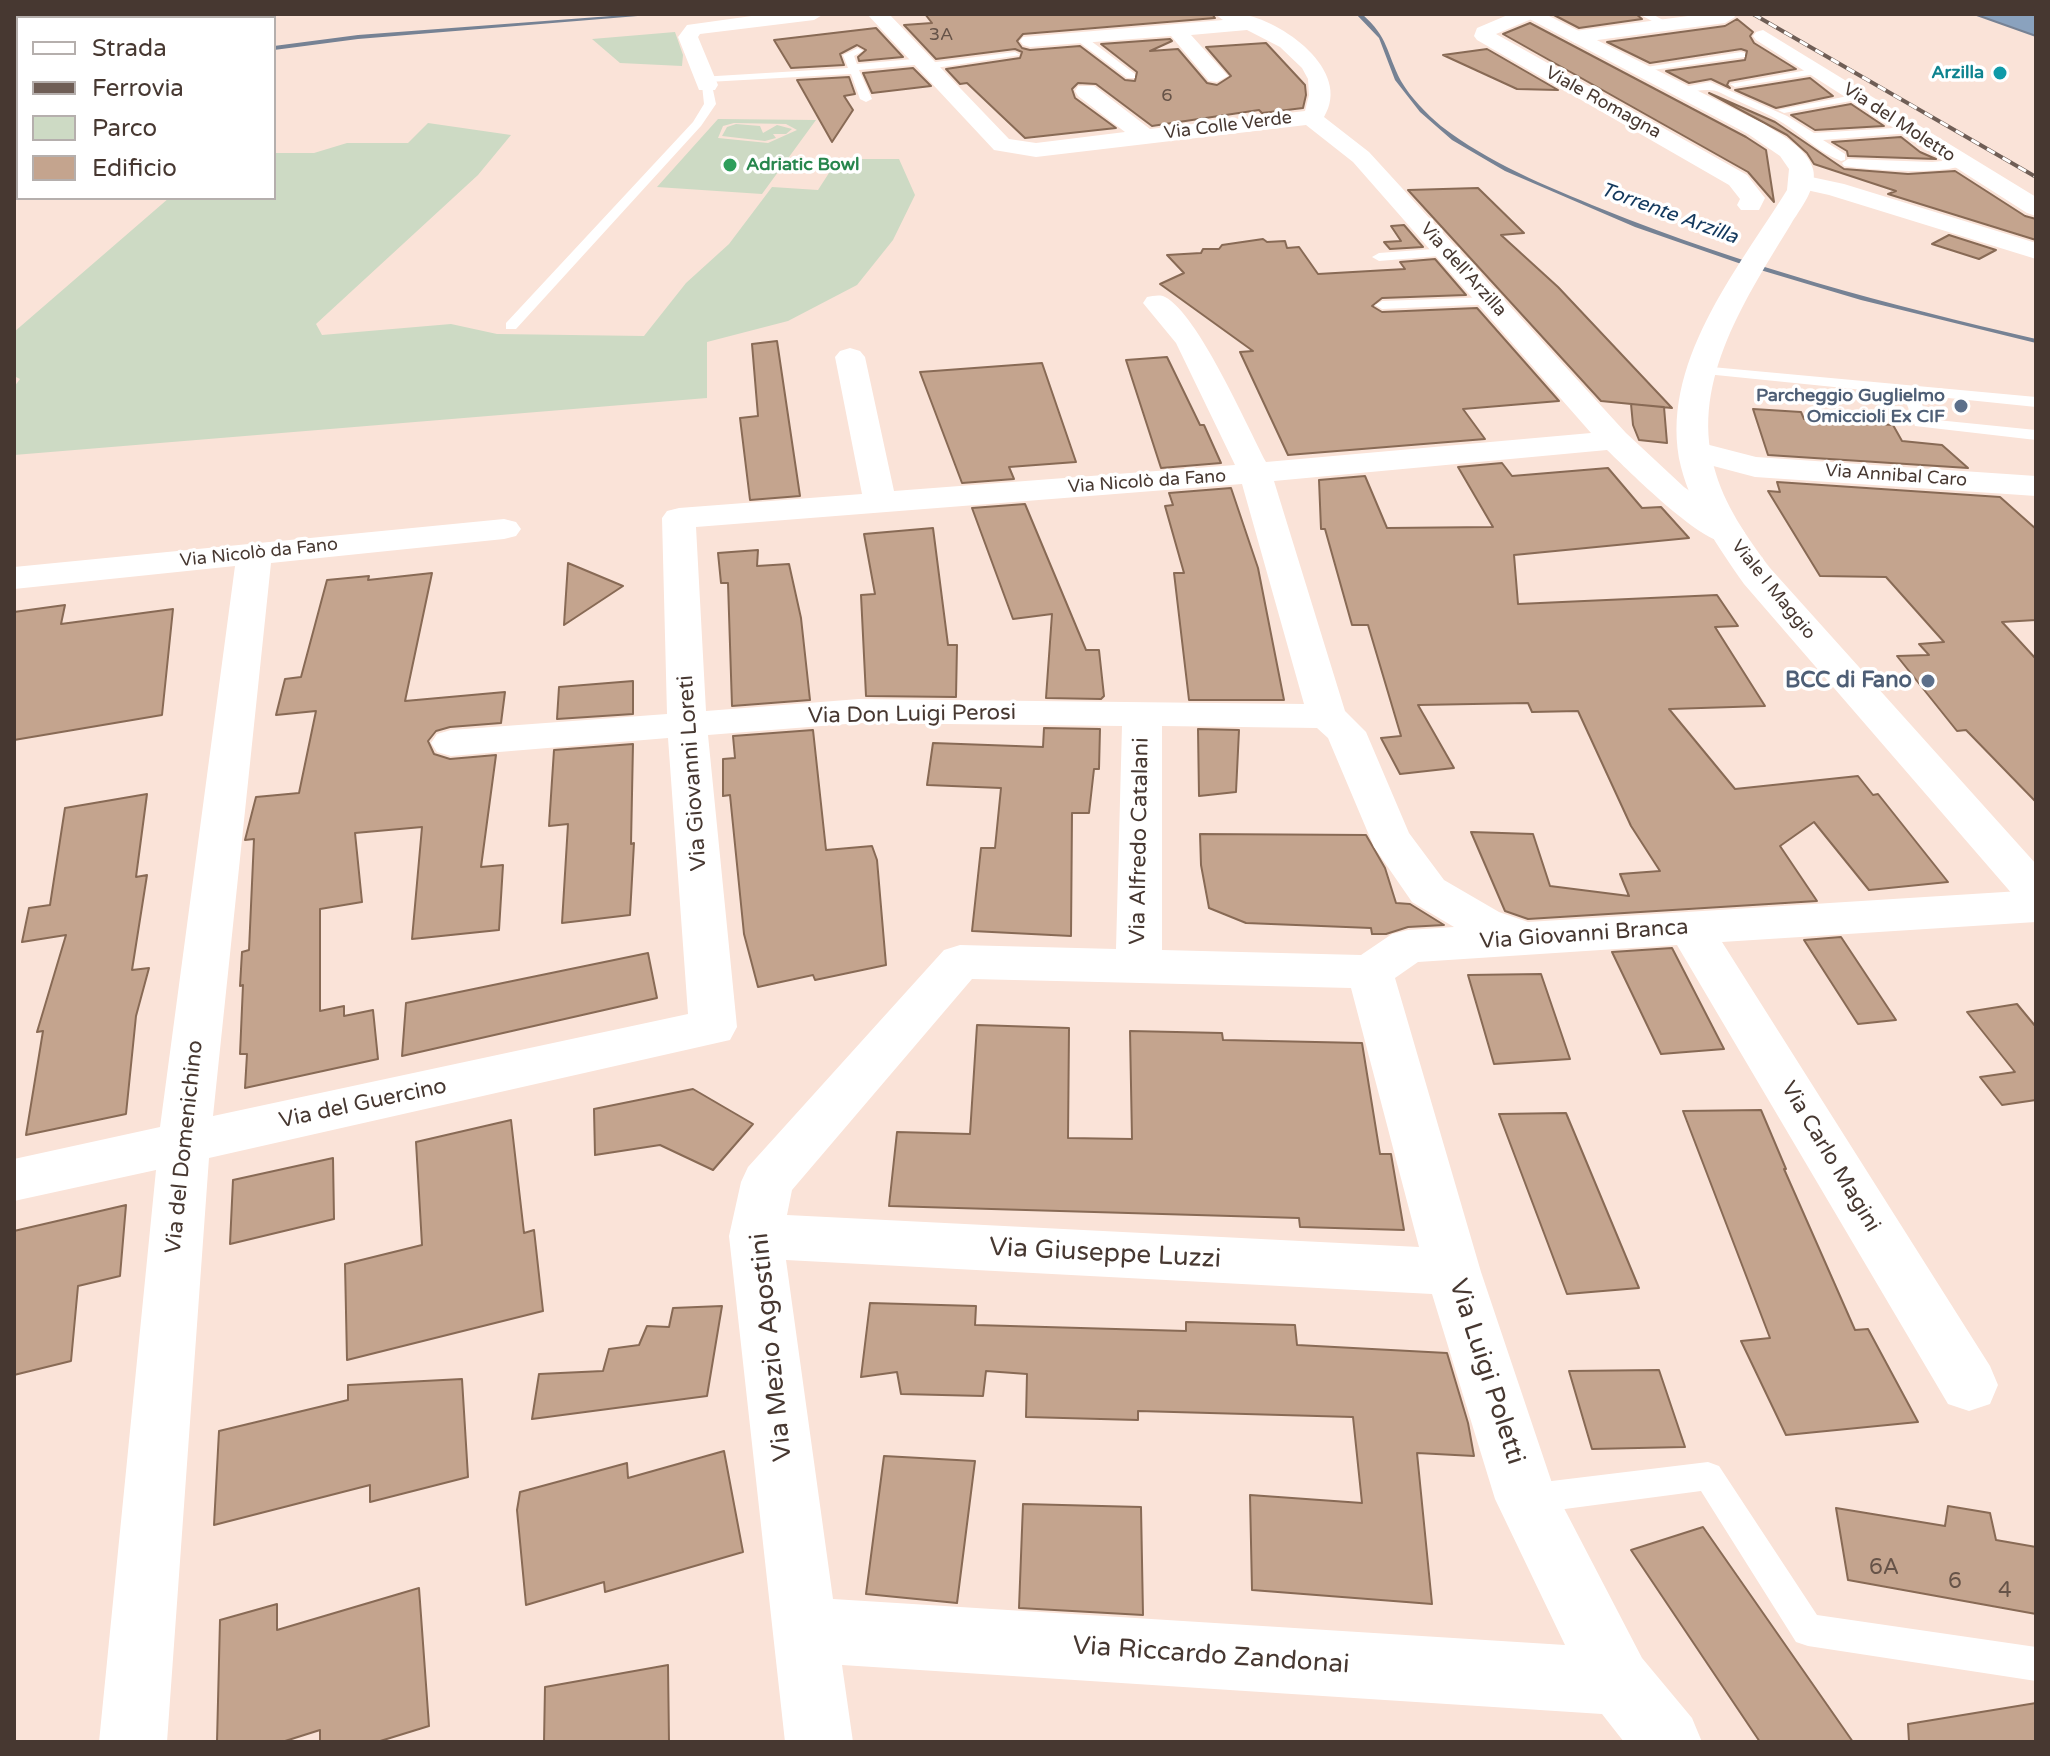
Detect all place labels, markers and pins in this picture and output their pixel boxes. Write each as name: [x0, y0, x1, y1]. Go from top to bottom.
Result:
place label: Arzilla: [1931, 62, 1984, 84]
marker: Arzilla: [1991, 64, 2009, 82]
place label: Adriatic Bowl: [746, 154, 859, 176]
marker: Adriatic Bowl: [721, 156, 739, 174]
place label: Parcheggio Guglielmo Omiccioli Ex CIF: [1756, 385, 1945, 428]
marker: Parcheggio Guglielmo Omiccioli Ex CIF: [1952, 397, 1970, 415]
place label: BCC di Fano: [1785, 668, 1912, 694]
marker: BCC di Fano: [1919, 672, 1937, 690]

